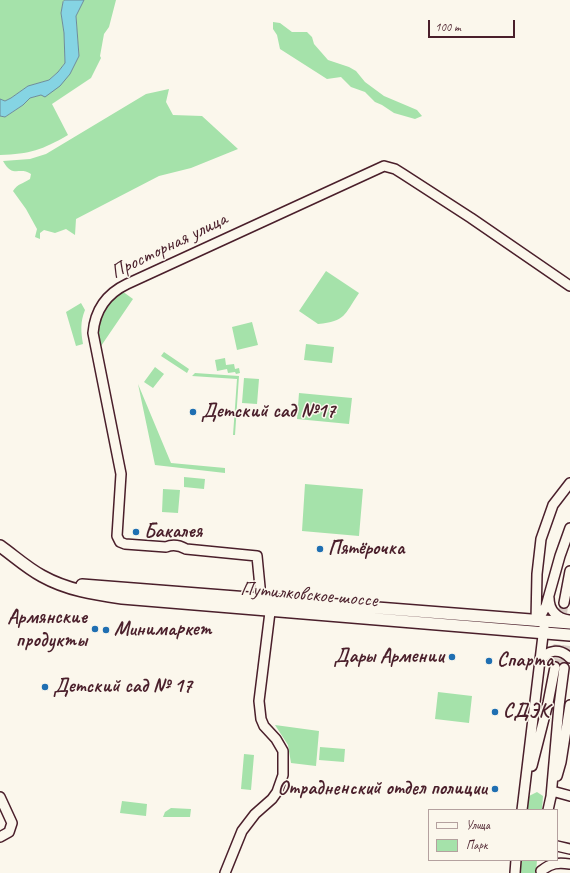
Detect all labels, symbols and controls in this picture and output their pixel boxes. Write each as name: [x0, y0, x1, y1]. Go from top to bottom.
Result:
scale bar: [430, 12, 517, 38]
text: 100 m: [435, 19, 461, 35]
street label: Просторная улица: [107, 208, 231, 284]
place label: Детский сад №17: [201, 400, 335, 424]
marker: Детский сад №17: [188, 407, 198, 417]
place label: Бакалея: [144, 520, 202, 544]
marker: Бакалея: [131, 527, 141, 537]
place label: Пятёрочка: [328, 537, 405, 561]
marker: Пятёрочка: [315, 544, 325, 554]
street label: Путилковское шоссе: [239, 577, 379, 613]
place label: Армянские продукты: [7, 606, 87, 653]
place label: Минимаркет: [114, 618, 211, 642]
marker: Армянские продукты: [90, 624, 100, 634]
marker: Минимаркет: [101, 625, 111, 635]
place label: Дары Армении: [334, 645, 444, 669]
place label: Спарта: [497, 649, 554, 673]
marker: Дары Армении: [447, 652, 457, 662]
marker: Спарта: [484, 656, 494, 666]
place label: Детский сад № 17: [53, 675, 192, 699]
marker: Детский сад № 17: [40, 682, 50, 692]
place label: СДЭК: [503, 700, 549, 724]
marker: СДЭК: [490, 707, 500, 717]
place label: Отрадненский отдел полиции: [277, 777, 487, 801]
marker: Отрадненский отдел полиции: [490, 784, 500, 794]
legend: [428, 809, 558, 861]
text: Улица: [466, 817, 490, 833]
text: Парк: [466, 837, 487, 853]

